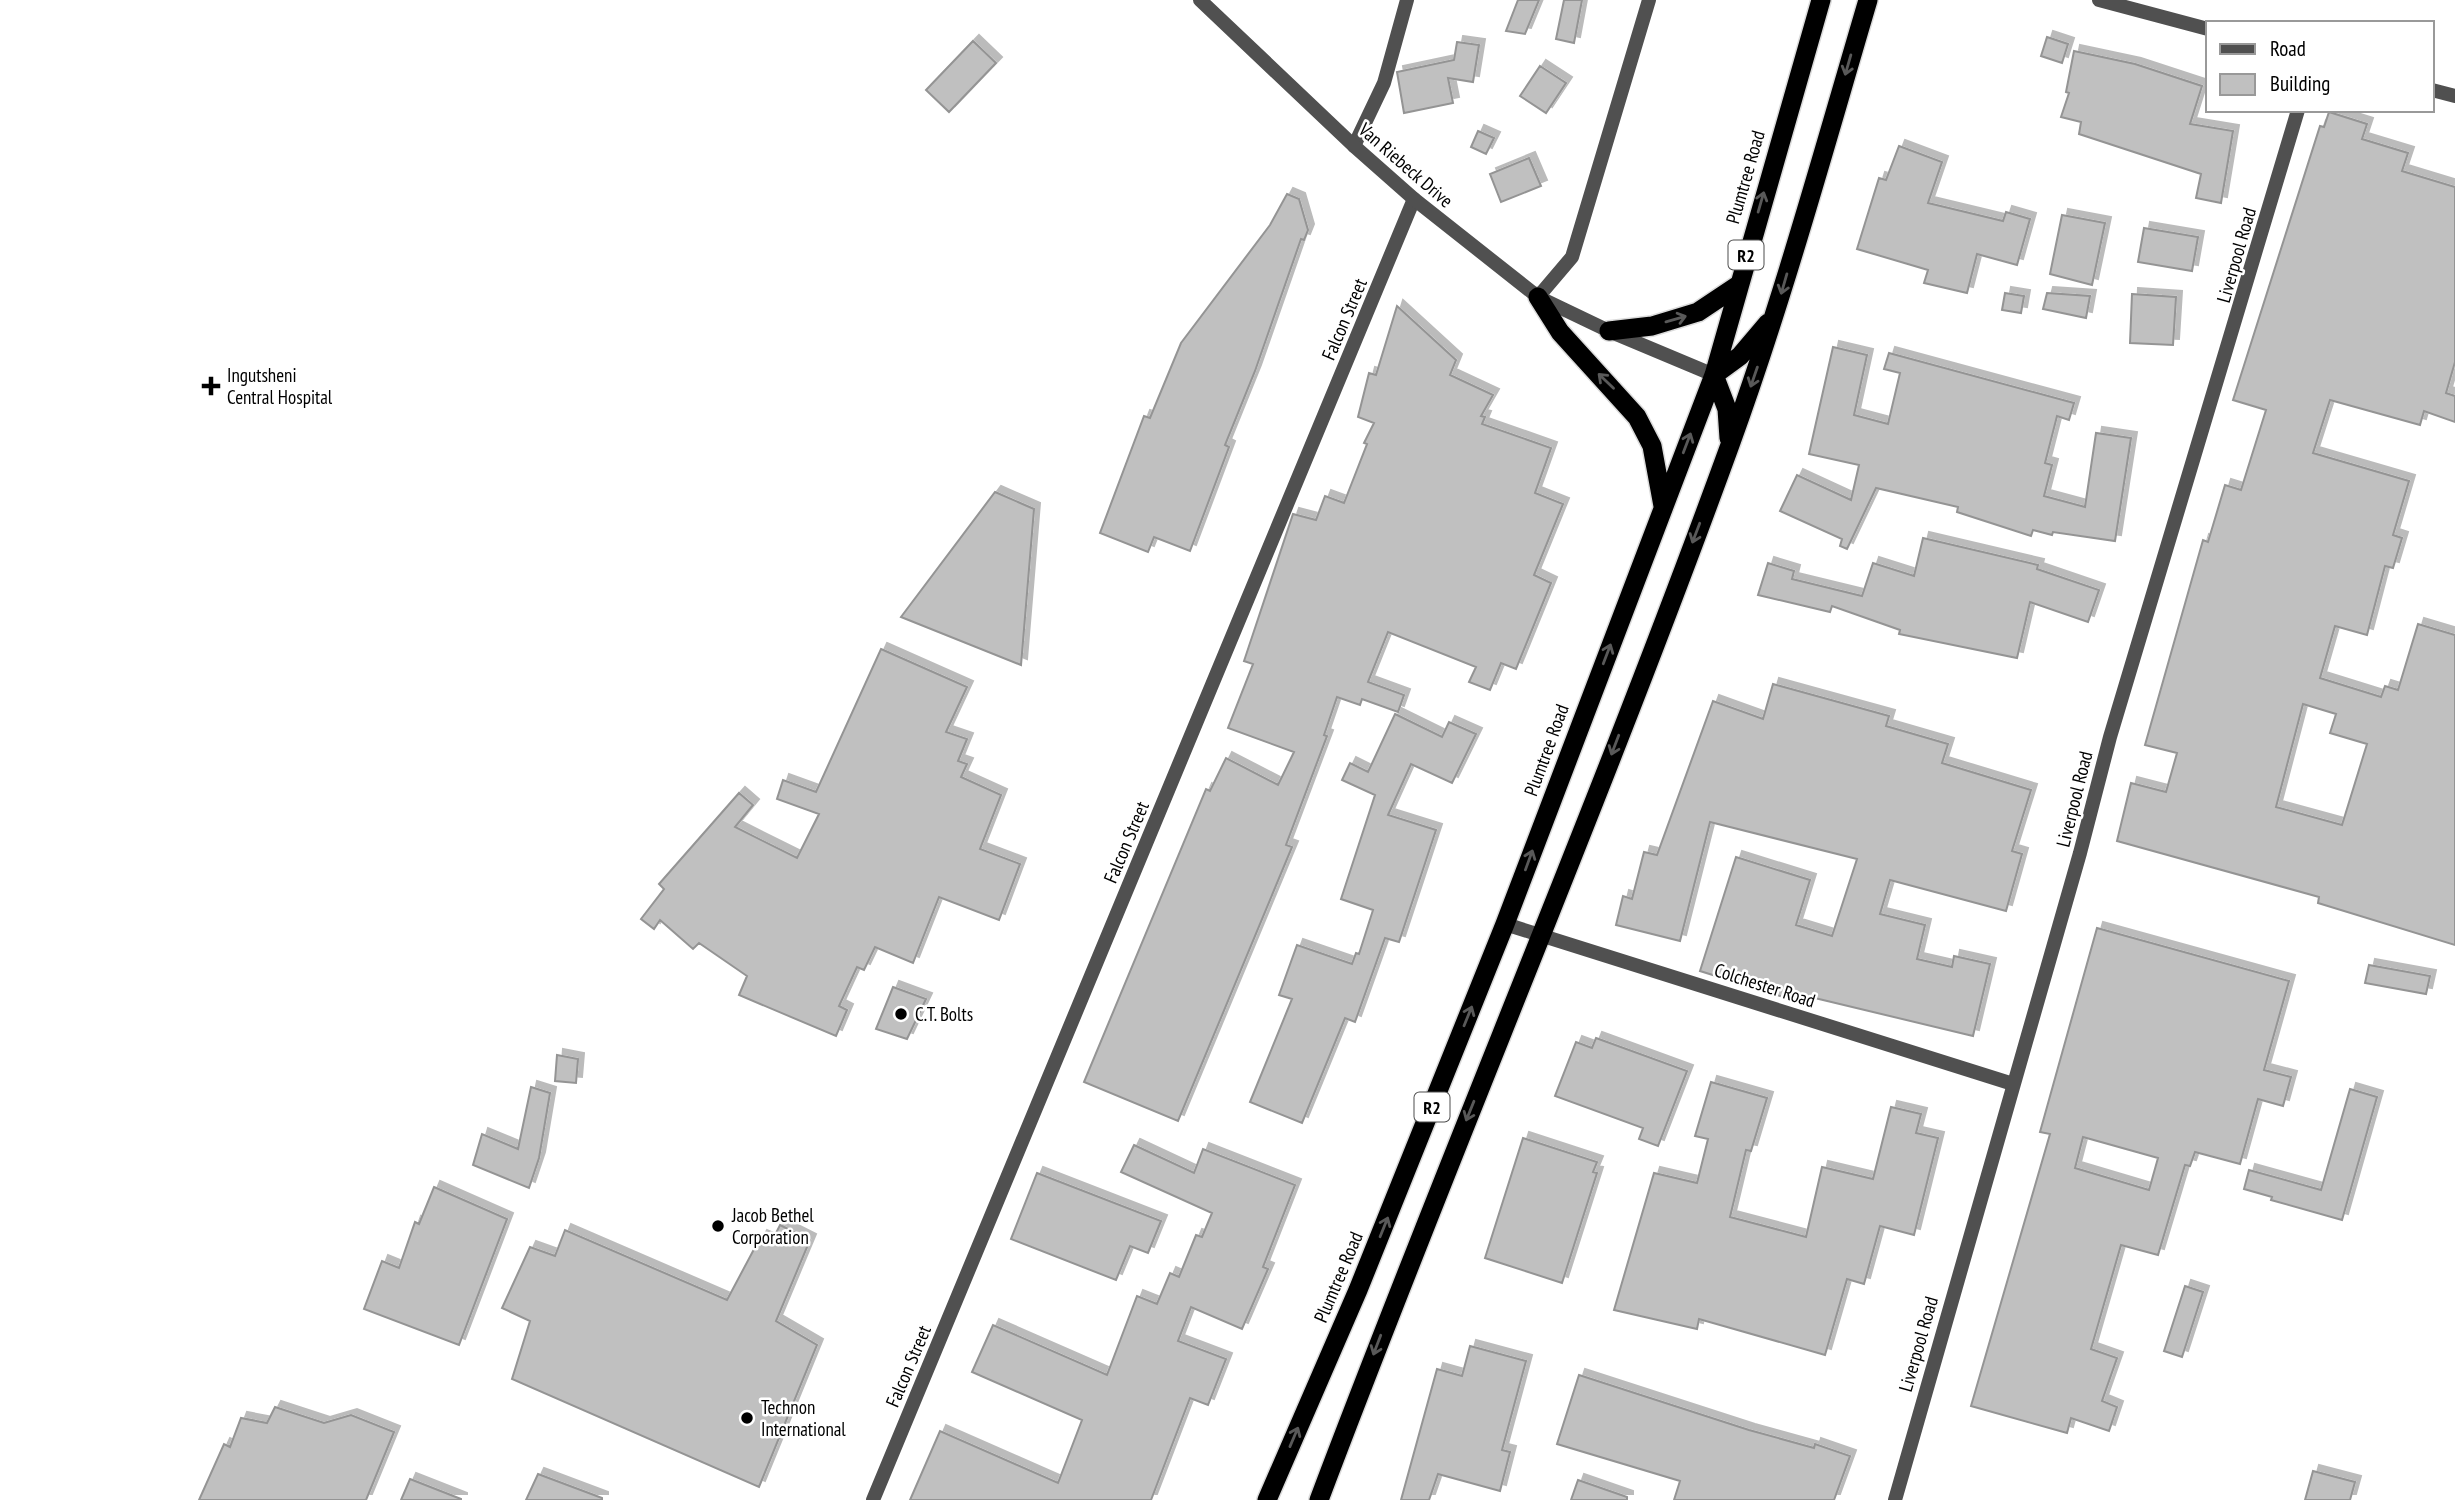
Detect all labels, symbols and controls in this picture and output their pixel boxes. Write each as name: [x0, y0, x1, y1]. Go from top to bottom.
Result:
legend: [2206, 21, 2434, 112]
text: Road: [2270, 35, 2306, 62]
one-way arrow: [1841, 54, 1854, 76]
text: Building: [2270, 70, 2330, 97]
street label: Van Riebeck Drive: [1353, 117, 1458, 213]
street label: Plumtree Road: [1720, 128, 1770, 226]
one-way arrow: [1756, 192, 1769, 214]
street label: Liverpool Road: [2211, 205, 2261, 305]
road number: R2: [1728, 241, 1764, 270]
one-way arrow: [1777, 273, 1790, 295]
street label: Falcon Street: [1316, 274, 1372, 363]
one-way arrow: [1665, 311, 1687, 324]
place label: Ingutsheni Central Hospital: [227, 363, 333, 409]
one-way arrow: [1746, 366, 1759, 388]
one-way arrow: [1598, 372, 1615, 389]
marker: Ingutsheni Central Hospital: [201, 376, 221, 396]
one-way arrow: [1682, 432, 1695, 454]
one-way arrow: [1689, 521, 1702, 543]
one-way arrow: [1601, 643, 1614, 665]
street label: Plumtree Road: [1518, 701, 1574, 799]
one-way arrow: [1607, 733, 1620, 755]
street label: Liverpool Road: [2051, 749, 2097, 849]
street label: Falcon Street: [1098, 797, 1154, 886]
one-way arrow: [1524, 849, 1536, 871]
street label: Colchester Road: [1711, 957, 1819, 1013]
place label: C.T. Bolts: [915, 1002, 973, 1026]
one-way arrow: [1463, 1005, 1476, 1027]
marker: C.T. Bolts: [893, 1006, 909, 1022]
road number: R2: [1414, 1092, 1450, 1122]
one-way arrow: [1463, 1100, 1476, 1121]
place label: Jacob Bethel Corporation: [731, 1203, 814, 1249]
one-way arrow: [1378, 1216, 1391, 1238]
marker: Jacob Bethel Corporation: [710, 1218, 726, 1234]
street label: Plumtree Road: [1308, 1228, 1368, 1326]
street label: Liverpool Road: [1893, 1294, 1943, 1394]
street label: Falcon Street: [880, 1321, 936, 1410]
one-way arrow: [1370, 1334, 1382, 1356]
place label: Technon International: [761, 1395, 846, 1441]
marker: Technon International: [739, 1410, 755, 1426]
one-way arrow: [1288, 1427, 1301, 1449]

